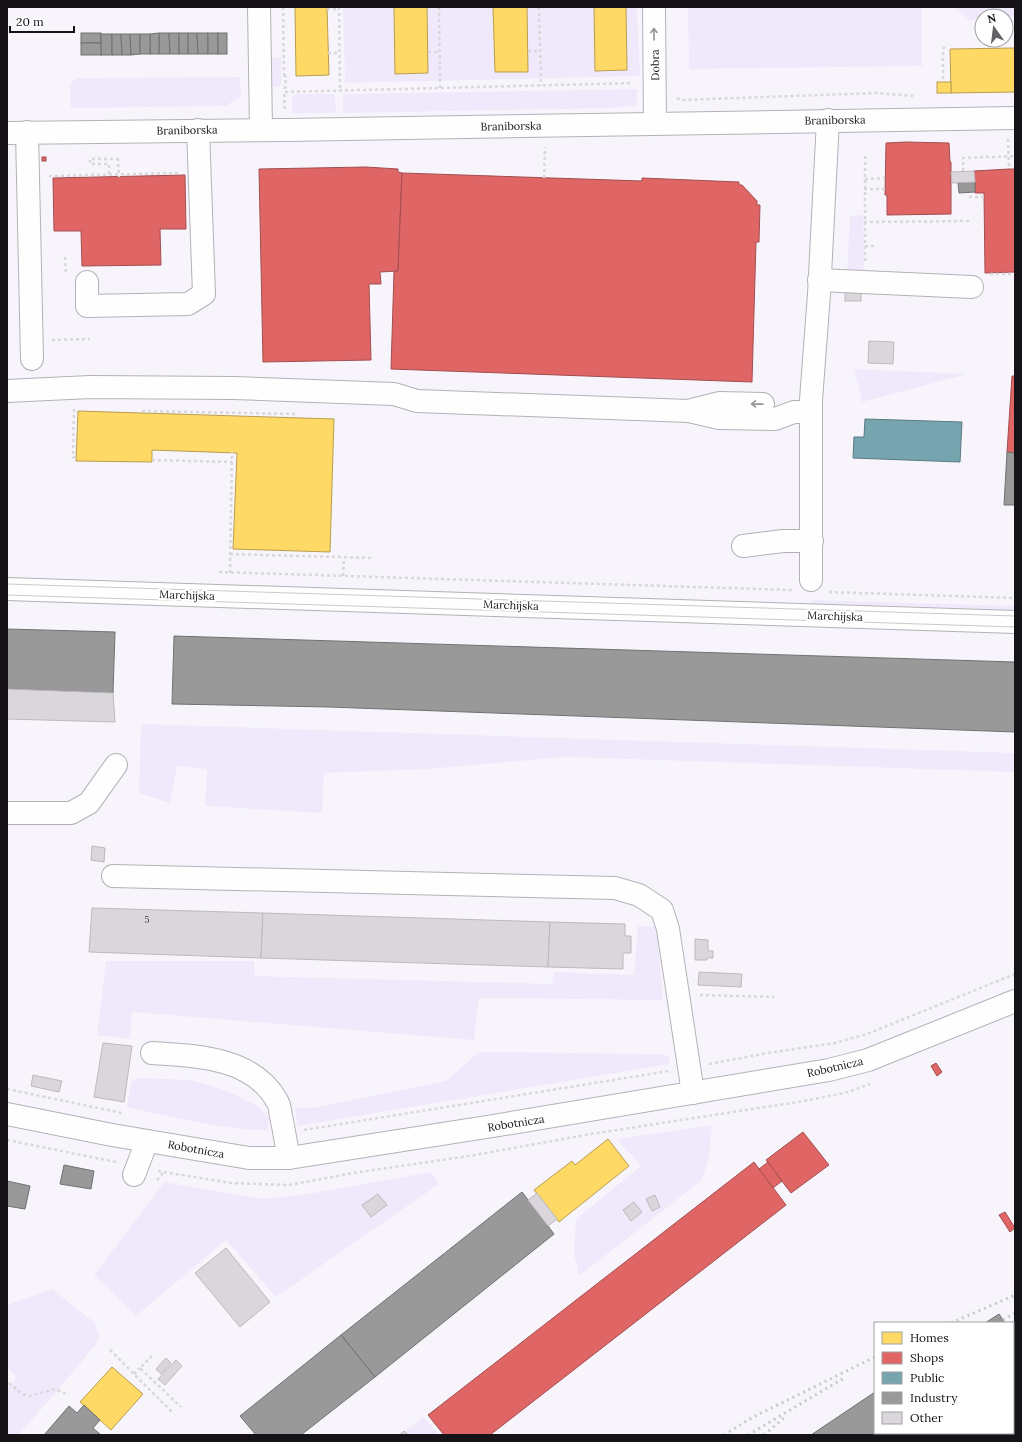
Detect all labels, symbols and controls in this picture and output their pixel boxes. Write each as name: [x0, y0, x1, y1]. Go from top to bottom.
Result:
scale bar: [10, 8, 74, 34]
north arrow: [974, 8, 1014, 48]
text: N: [986, 10, 998, 26]
text: 20 m: [16, 14, 44, 29]
one-way arrow: [650, 28, 658, 41]
street label: Dobra: [648, 49, 662, 81]
street label: Braniborska: [804, 112, 866, 128]
street label: Braniborska: [480, 118, 542, 134]
street label: Braniborska: [156, 122, 218, 138]
one-way arrow: [751, 400, 764, 408]
street label: Marchijska: [159, 587, 215, 603]
street label: Marchijska: [483, 597, 539, 613]
street label: Marchijska: [807, 608, 863, 624]
house number: 5: [145, 914, 150, 925]
street label: Robotnicza: [806, 1054, 865, 1080]
street label: Robotnicza: [487, 1112, 546, 1134]
street label: Robotnicza: [167, 1137, 226, 1161]
legend: [874, 1322, 1014, 1434]
text: Homes: [910, 1330, 949, 1345]
text: Shops: [910, 1350, 944, 1365]
text: Public: [910, 1370, 944, 1385]
text: Industry: [910, 1390, 958, 1405]
text: Other: [910, 1410, 944, 1425]

